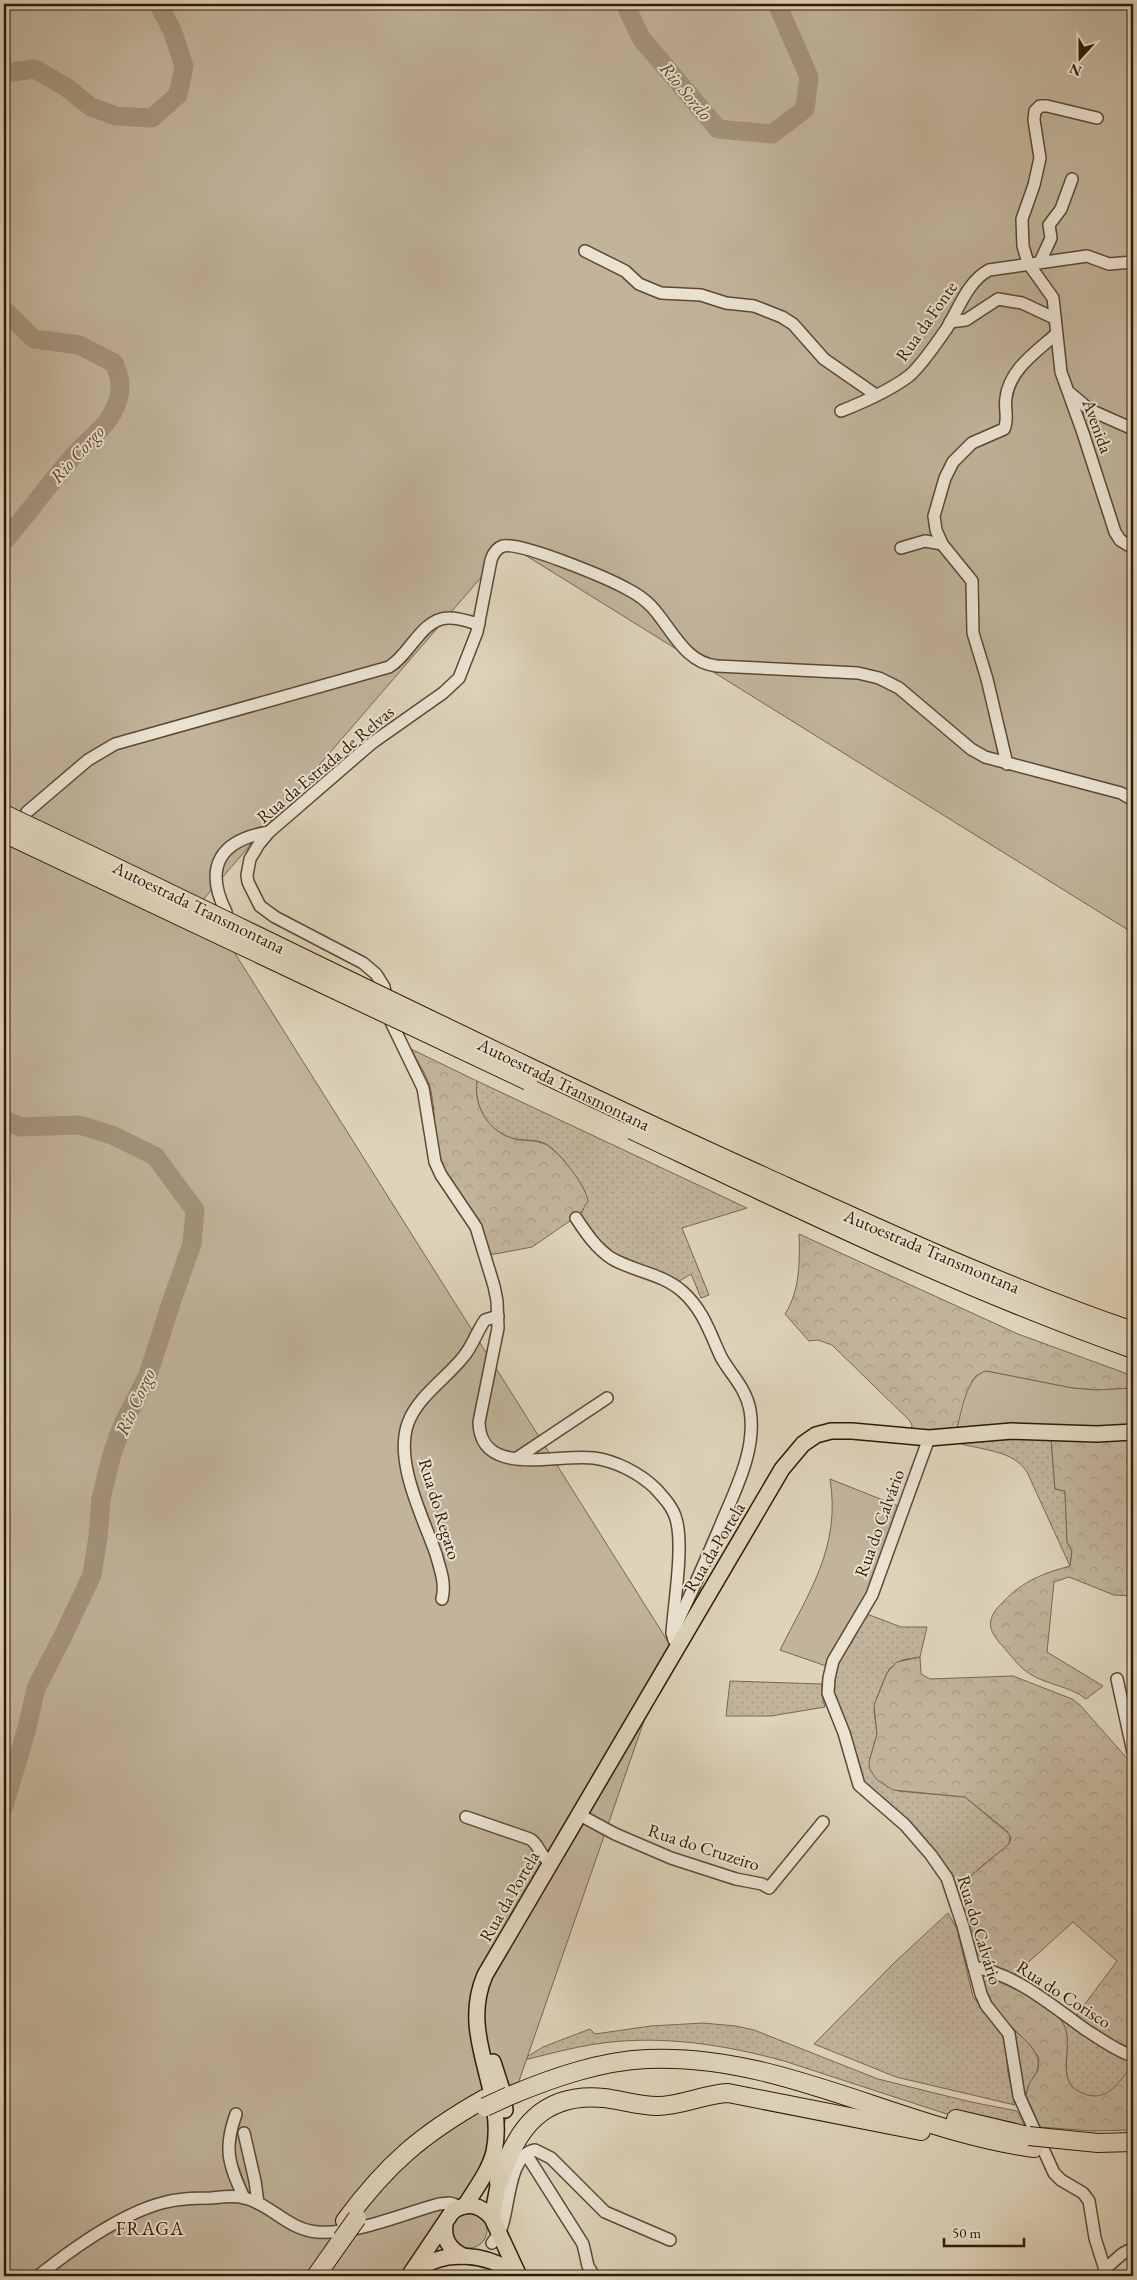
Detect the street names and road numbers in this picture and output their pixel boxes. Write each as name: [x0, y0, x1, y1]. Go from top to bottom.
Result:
street label: Rua da Fonte: [890, 276, 962, 366]
street label: Avenida: [1077, 395, 1119, 457]
street label: Rua da Estrada de Relvas: [252, 700, 398, 828]
street label: Autoestrada Transmontana: [108, 855, 290, 959]
street label: Autoestrada Transmontana: [473, 1032, 655, 1136]
street label: Autoestrada Transmontana: [840, 1203, 1024, 1299]
street label: Rua do Regato: [414, 1456, 466, 1562]
street label: Rua do Calvário: [849, 1466, 909, 1580]
street label: Rua da Portela: [678, 1497, 750, 1596]
street label: Rua do Cruzeiro: [645, 1818, 763, 1876]
street label: Rua da Portela: [474, 1846, 545, 1946]
street label: Rua do Calvário: [952, 1873, 1008, 1988]
street label: Rua do Corisco: [1012, 1955, 1116, 2033]

